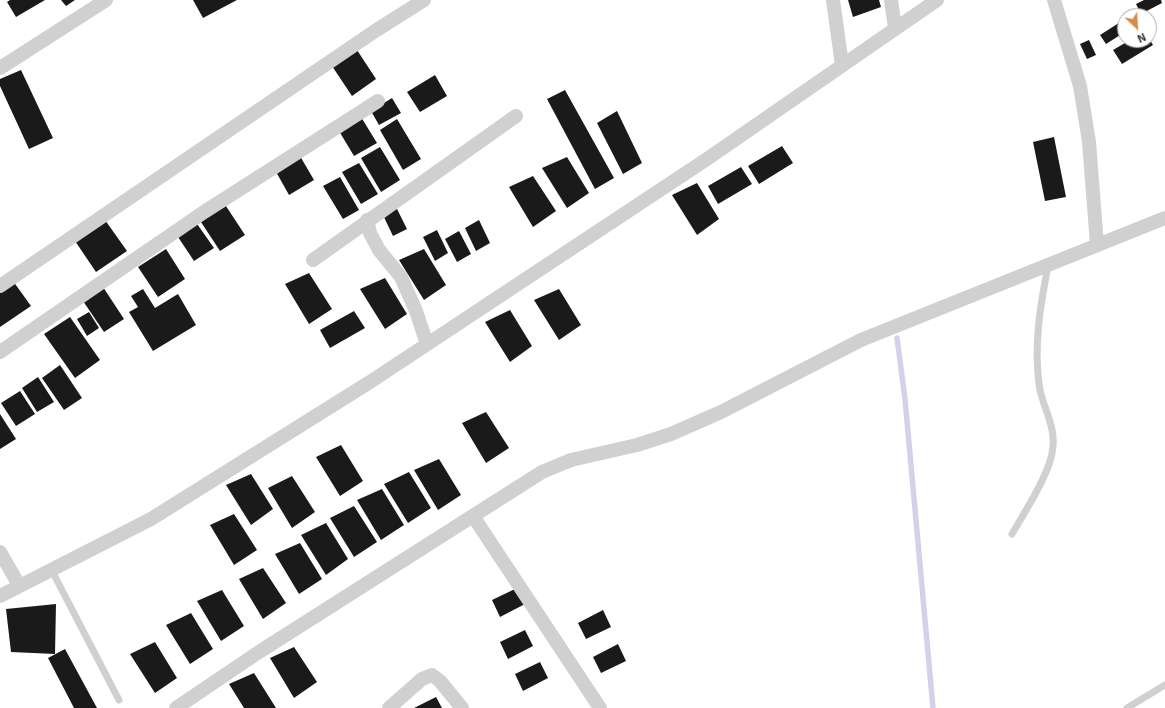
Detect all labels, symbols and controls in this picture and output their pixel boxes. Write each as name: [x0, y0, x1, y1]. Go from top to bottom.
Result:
north arrow: [1117, 8, 1157, 48]
text: N: [1136, 31, 1148, 46]

